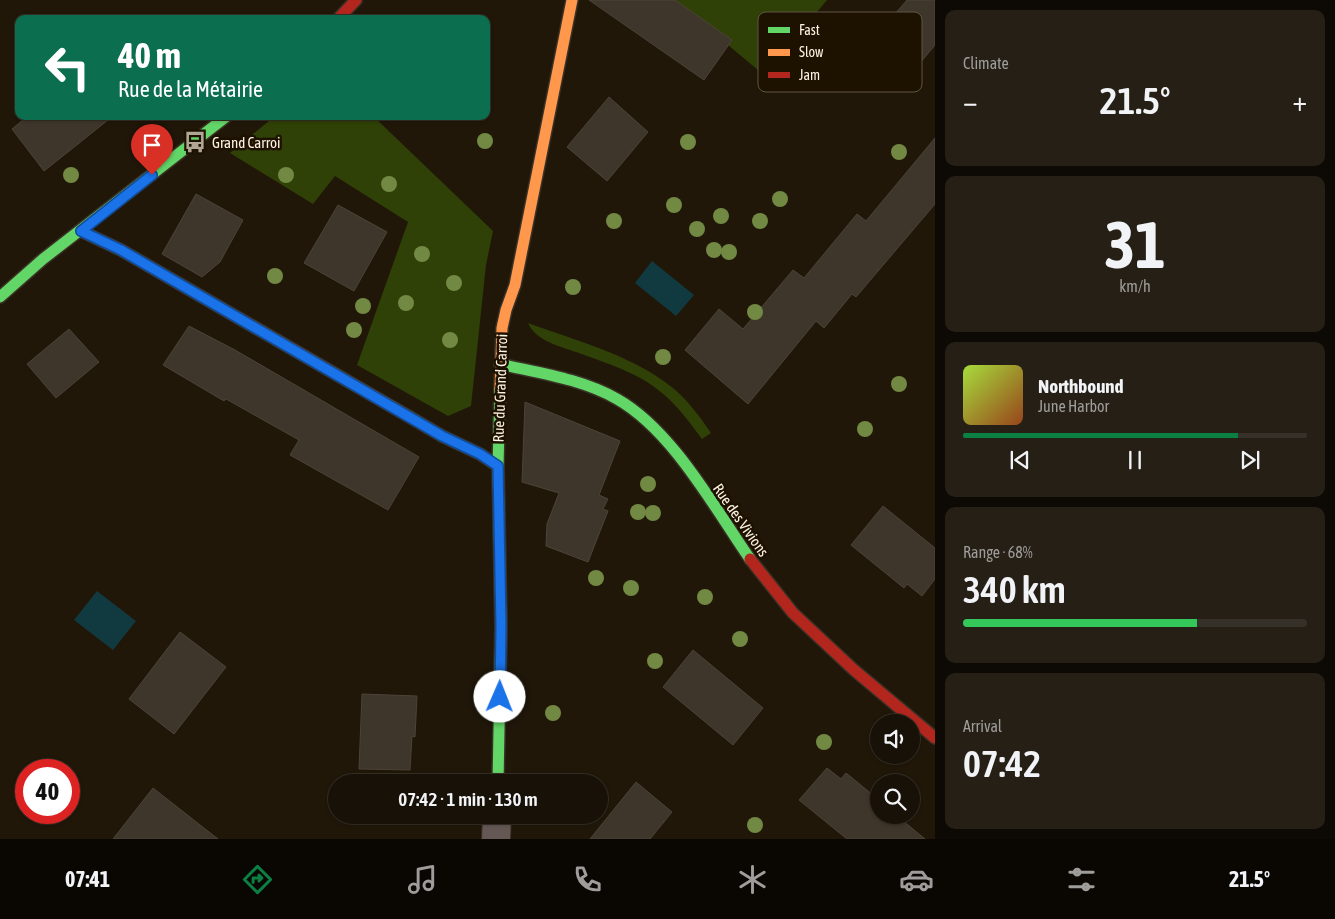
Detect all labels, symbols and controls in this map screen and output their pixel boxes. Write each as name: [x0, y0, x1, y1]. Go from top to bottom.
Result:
legend: [758, 12, 922, 92]
text: Fast: [799, 22, 820, 38]
icon: left: [35, 35, 100, 100]
text: 40 m: [118, 35, 181, 75]
text: Slow: [799, 44, 824, 60]
text: Climate: [963, 54, 1009, 72]
text: Jam: [799, 67, 820, 83]
text: Rue de la Métairie: [118, 76, 263, 102]
text: 21.5°: [1100, 79, 1170, 122]
text: −: [963, 85, 978, 117]
text: +: [1292, 85, 1307, 117]
pin: [131, 124, 173, 175]
bus stop icon: Grand Carroi: [182, 129, 208, 155]
icon: arrive: [138, 131, 166, 159]
place label: Grand Carroi: [212, 134, 281, 151]
text: 31: [1104, 207, 1166, 282]
text: km/h: [1119, 277, 1151, 295]
street label: Rue du Grand Carroi: [490, 333, 510, 443]
text: Northbound: [1038, 375, 1124, 397]
text: June Harbor: [1038, 397, 1109, 415]
icon: previous: [1006, 446, 1034, 474]
icon: pause: [1121, 446, 1149, 474]
icon: next: [1236, 446, 1264, 474]
street label: Rue des Vivions: [710, 480, 772, 560]
text: Range · 68%: [963, 543, 1033, 561]
text: 340 km: [963, 568, 1066, 611]
position arrow: [473, 670, 525, 722]
map controls: [870, 714, 920, 824]
button: sound: [870, 714, 920, 764]
text: Arrival: [963, 717, 1002, 735]
text: 07:42: [963, 742, 1041, 785]
speed limit sign: 40: [15, 759, 80, 824]
button: search: [870, 774, 920, 824]
text: 07:42 · 1 min · 130 m: [398, 788, 538, 810]
icon: directions: [240, 862, 275, 897]
icon: music: [405, 862, 440, 897]
icon: phone: [570, 862, 605, 897]
icon: climate: [735, 862, 770, 897]
icon: car: [899, 862, 934, 897]
icon: filters: [1064, 862, 1099, 897]
text: 07:41: [65, 866, 110, 892]
text: 21.5°: [1229, 866, 1270, 892]

